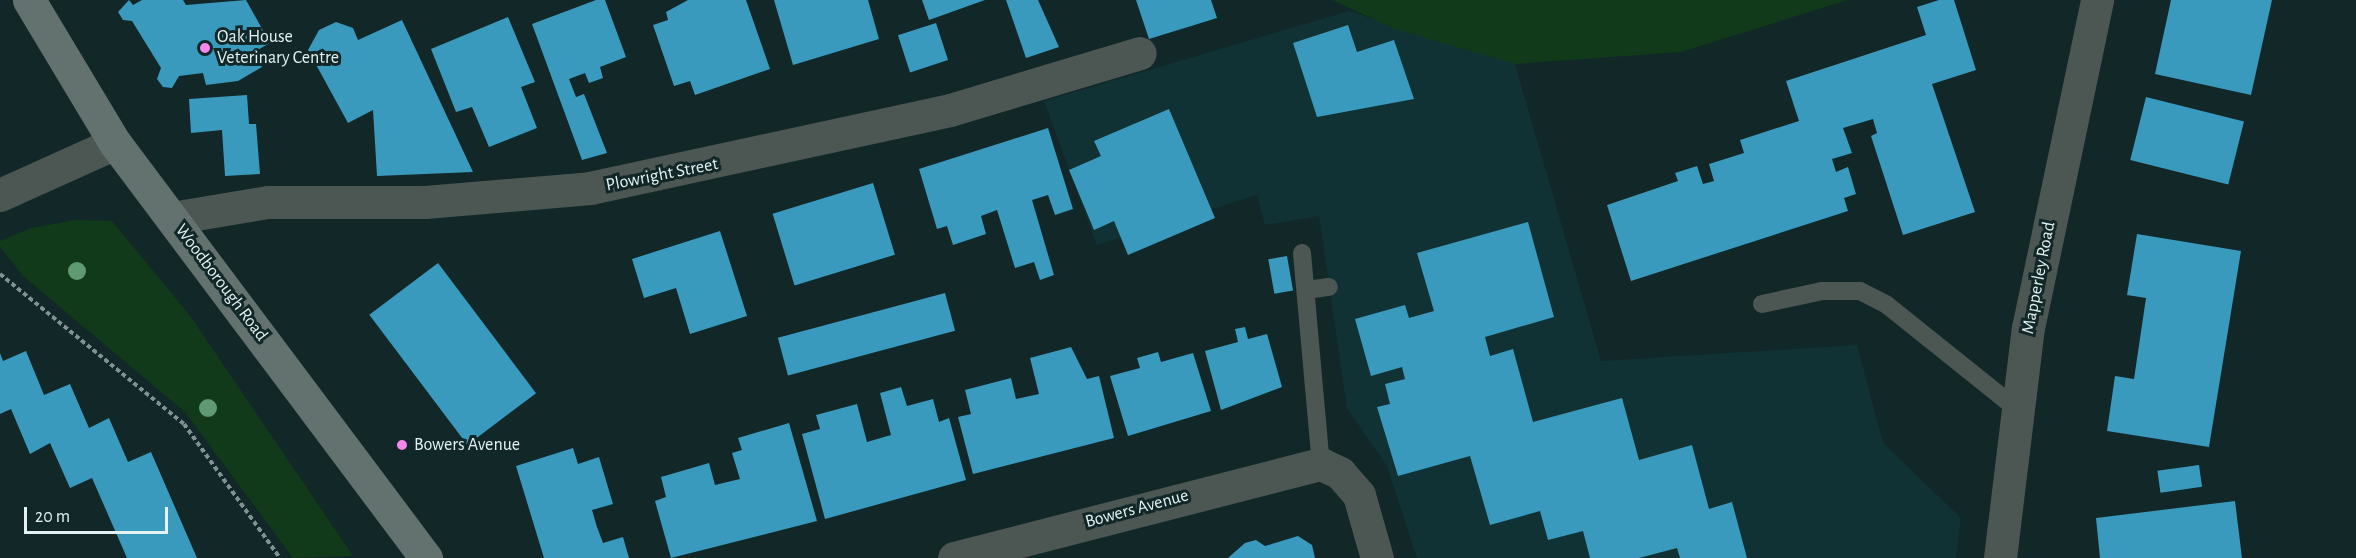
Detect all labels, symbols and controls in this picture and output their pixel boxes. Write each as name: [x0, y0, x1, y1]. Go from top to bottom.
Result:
place label: Oak House Veterinary Centre: [217, 27, 339, 70]
marker: Oak House Veterinary Centre: [198, 41, 212, 55]
street label: Plowright Street: [604, 154, 720, 196]
street label: Woodborough Road: [170, 220, 272, 346]
street label: Mapperley Road: [2018, 220, 2060, 336]
place label: Bowers Avenue: [414, 434, 520, 456]
marker: Bowers Avenue: [395, 438, 409, 452]
street label: Bowers Avenue: [1083, 485, 1191, 533]
scale bar: [27, 495, 171, 533]
text: 20 m: [35, 508, 70, 526]

